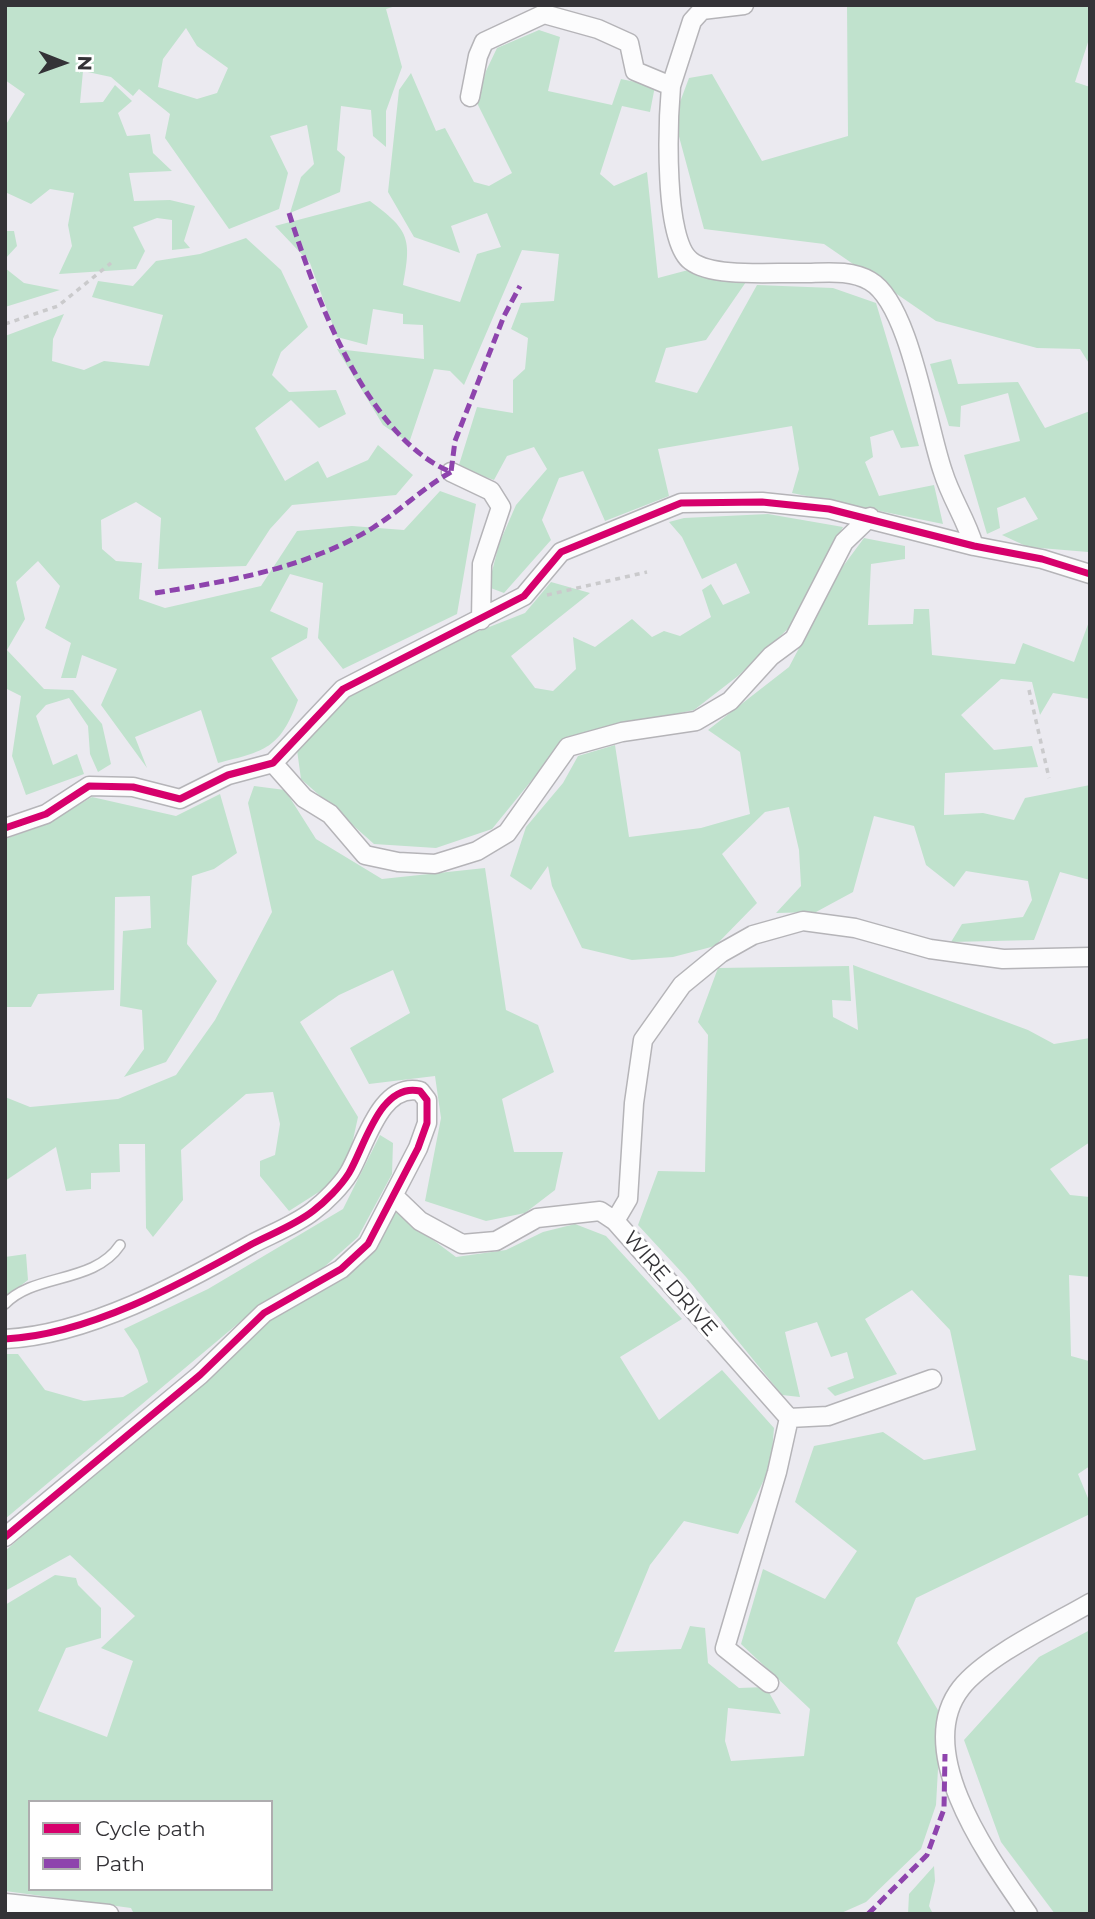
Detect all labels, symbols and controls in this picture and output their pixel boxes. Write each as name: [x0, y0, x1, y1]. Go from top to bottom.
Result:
north arrow: [28, 28, 98, 98]
text: N: [73, 55, 96, 71]
street label: WIRE DRIVE: [618, 1226, 722, 1342]
legend: [28, 1800, 273, 1891]
text: Cycle path: [95, 1816, 206, 1841]
text: Path: [95, 1851, 145, 1876]

